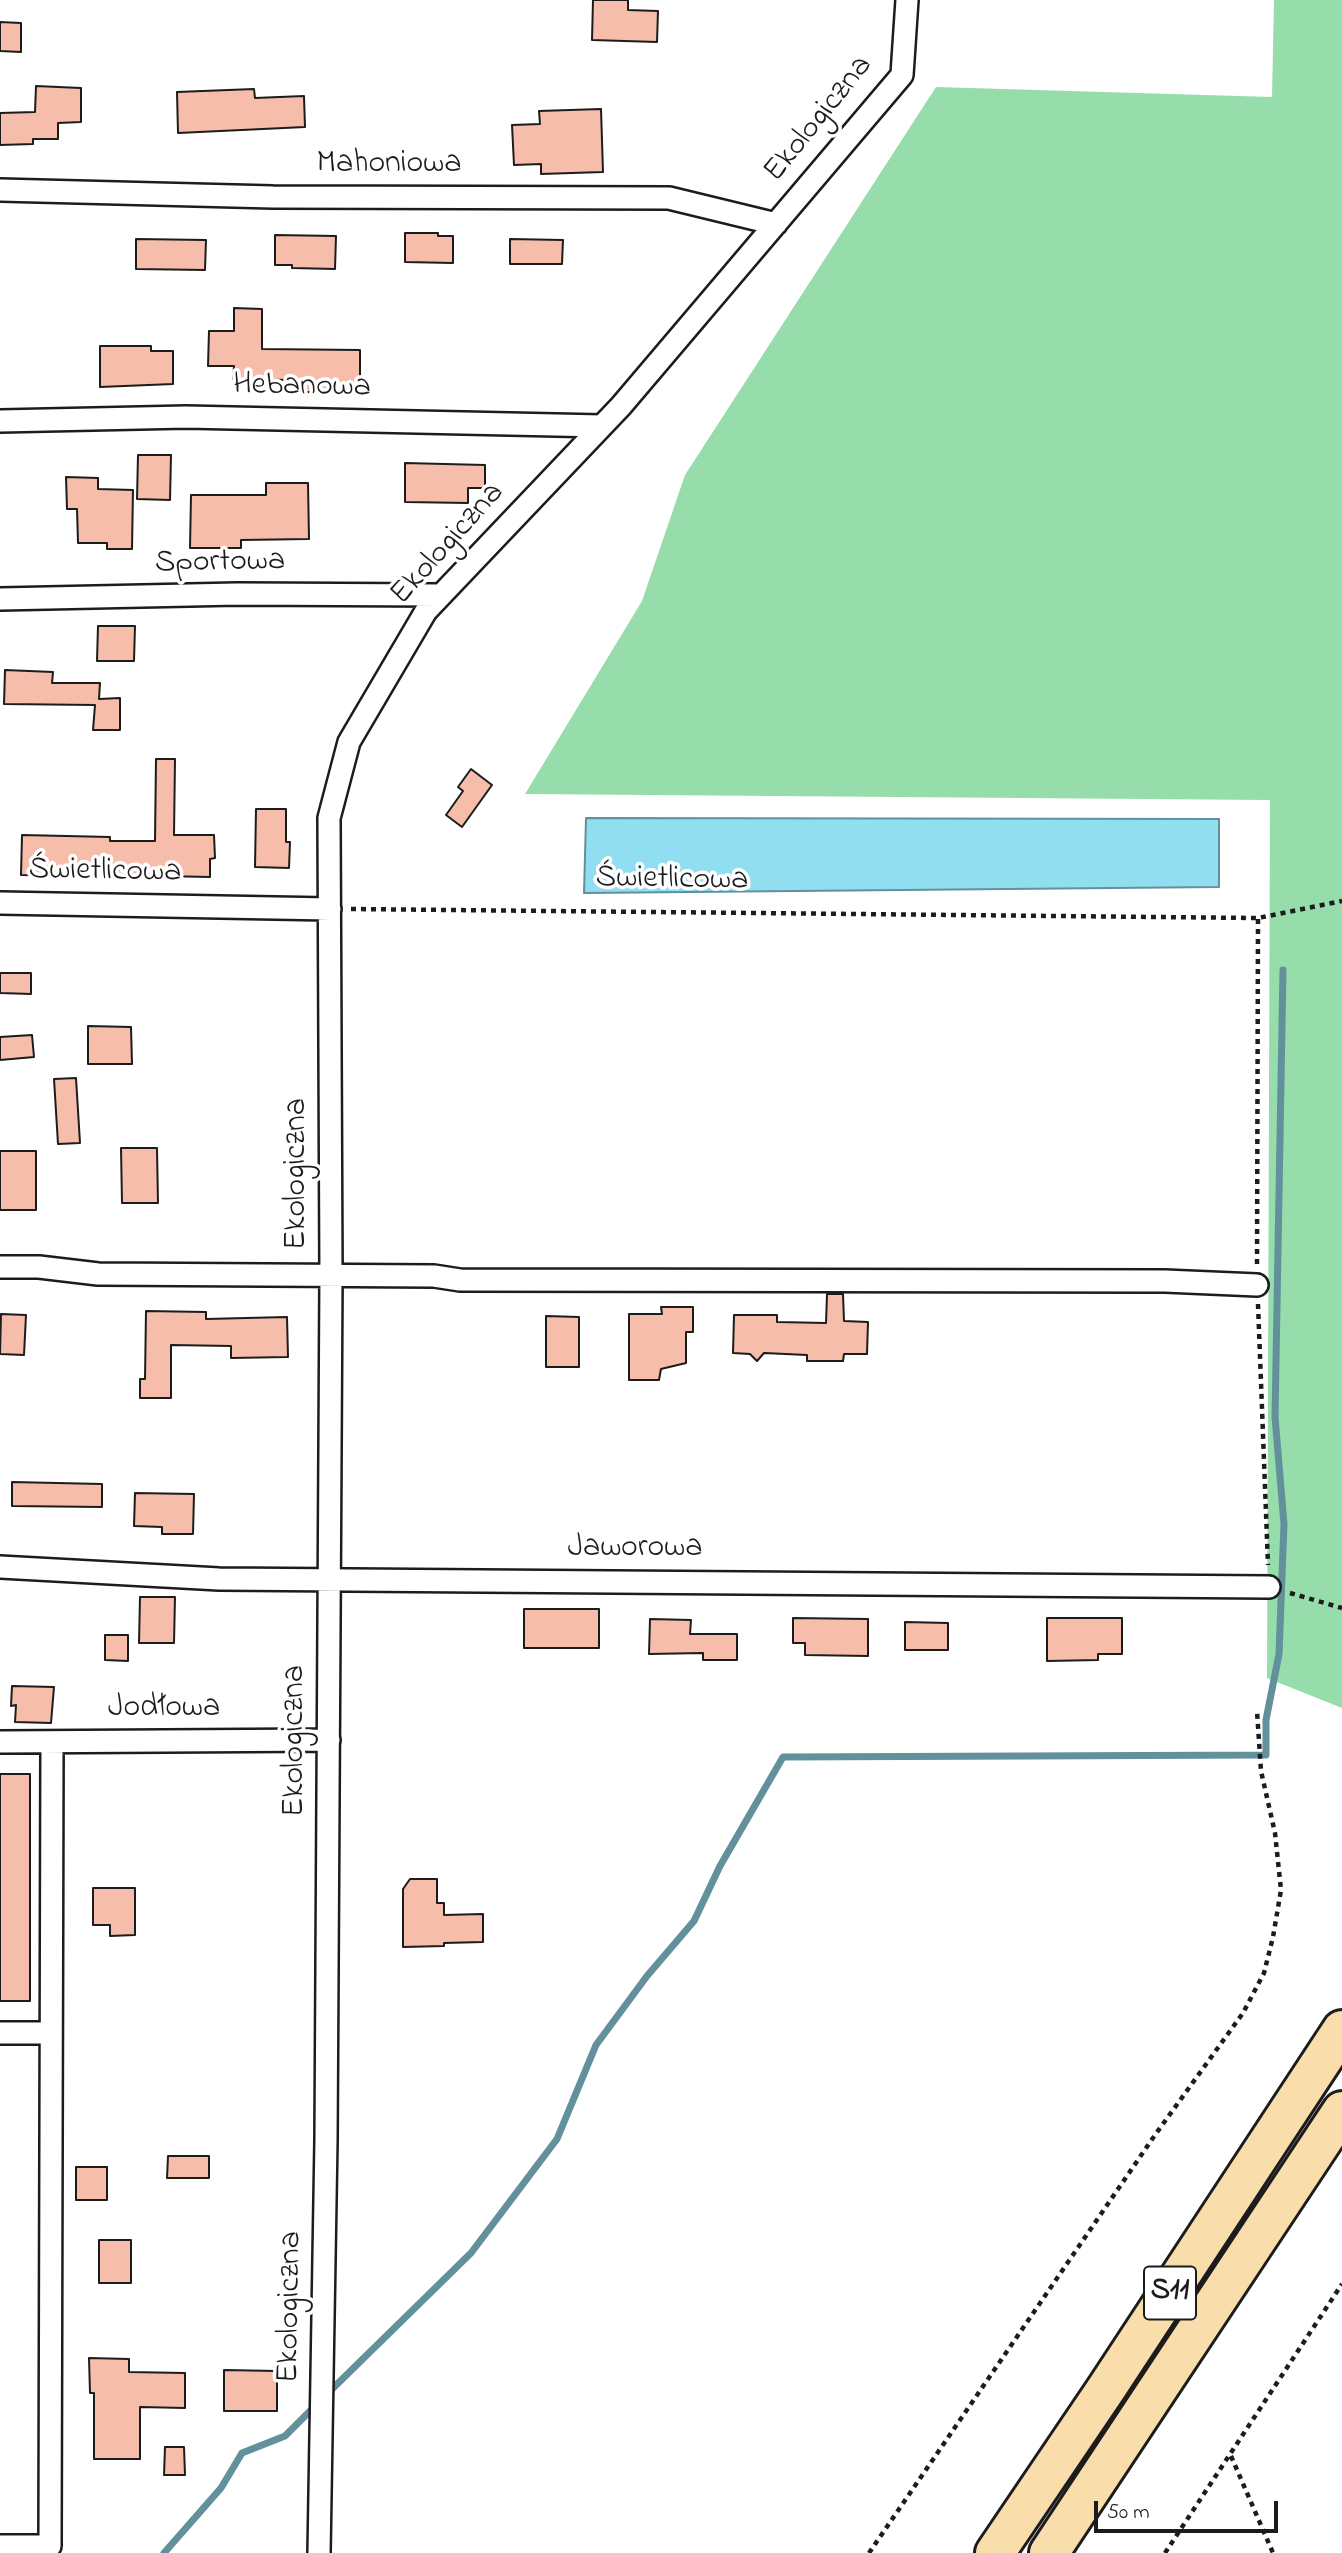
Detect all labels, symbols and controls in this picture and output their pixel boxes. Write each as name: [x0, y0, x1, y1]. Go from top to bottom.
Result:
street label: Ekologiczna: [757, 49, 883, 191]
street label: Mahoniowa: [317, 147, 461, 185]
street label: Hebanowa: [233, 368, 371, 408]
street label: Ekologiczna: [384, 476, 514, 614]
street label: Sportowa: [155, 544, 285, 584]
street label: Świetlicowa: [28, 852, 182, 894]
street label: Świetlicowa: [595, 860, 749, 902]
street label: Ekologiczna: [280, 1098, 318, 1250]
street label: Jaworowa: [567, 1531, 703, 1569]
street label: Ekologiczna: [278, 1665, 316, 1817]
street label: Jodłowa: [108, 1691, 220, 1729]
street label: Ekologiczna: [271, 2231, 313, 2383]
road number: S11: [1144, 2266, 1196, 2320]
scale bar: [1097, 2486, 1281, 2530]
text: 50 m: [1107, 2498, 1150, 2528]

